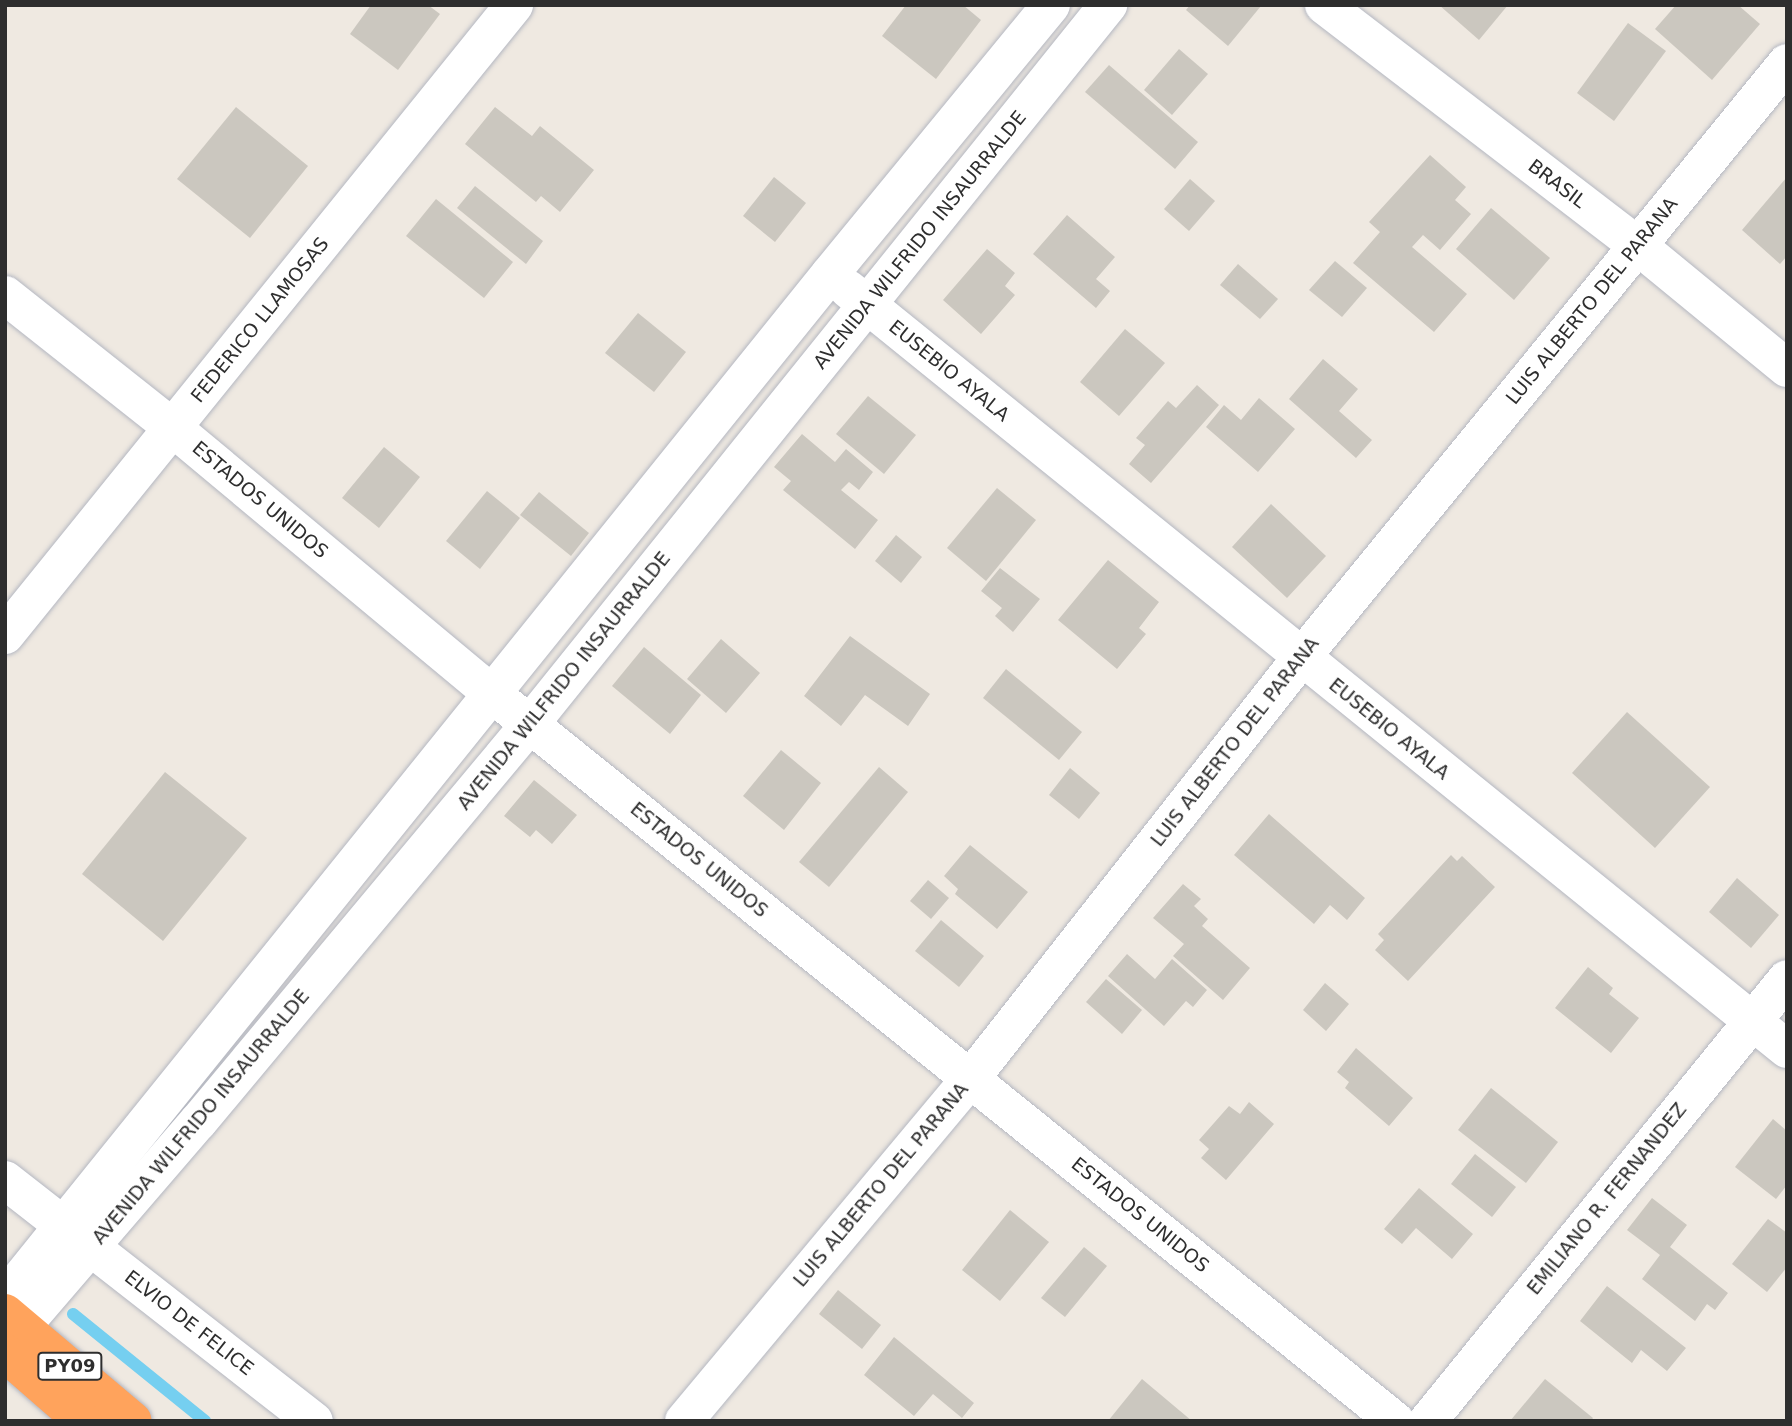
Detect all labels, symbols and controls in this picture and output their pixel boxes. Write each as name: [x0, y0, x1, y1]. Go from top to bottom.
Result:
street label: AVENIDA WILFRIDO INSAURRALDE: [809, 106, 1031, 374]
street label: BRASIL: [1523, 155, 1591, 213]
street label: LUIS ALBERTO DEL PARANA: [1502, 193, 1682, 409]
street label: FEDERICO LLAMOSAS: [186, 233, 334, 407]
street label: EUSEBIO AYALA: [884, 315, 1014, 427]
street label: ESTADOS UNIDOS: [187, 437, 333, 563]
street label: AVENIDA WILFRIDO INSAURRALDE: [453, 547, 675, 815]
street label: LUIS ALBERTO DEL PARANA: [1146, 633, 1324, 851]
street label: EUSEBIO AYALA: [1324, 673, 1454, 785]
street label: ESTADOS UNIDOS: [626, 798, 772, 922]
street label: AVENIDA WILFRIDO INSAURRALDE: [88, 985, 314, 1249]
street label: LUIS ALBERTO DEL PARANA: [789, 1078, 973, 1292]
street label: EMILIANO R. FERNANDEZ: [1523, 1098, 1691, 1300]
street label: ESTADOS UNIDOS: [1067, 1153, 1213, 1277]
street label: ELVIO DE FELICE: [120, 1266, 258, 1380]
road number: PY09: [37, 1352, 103, 1380]

